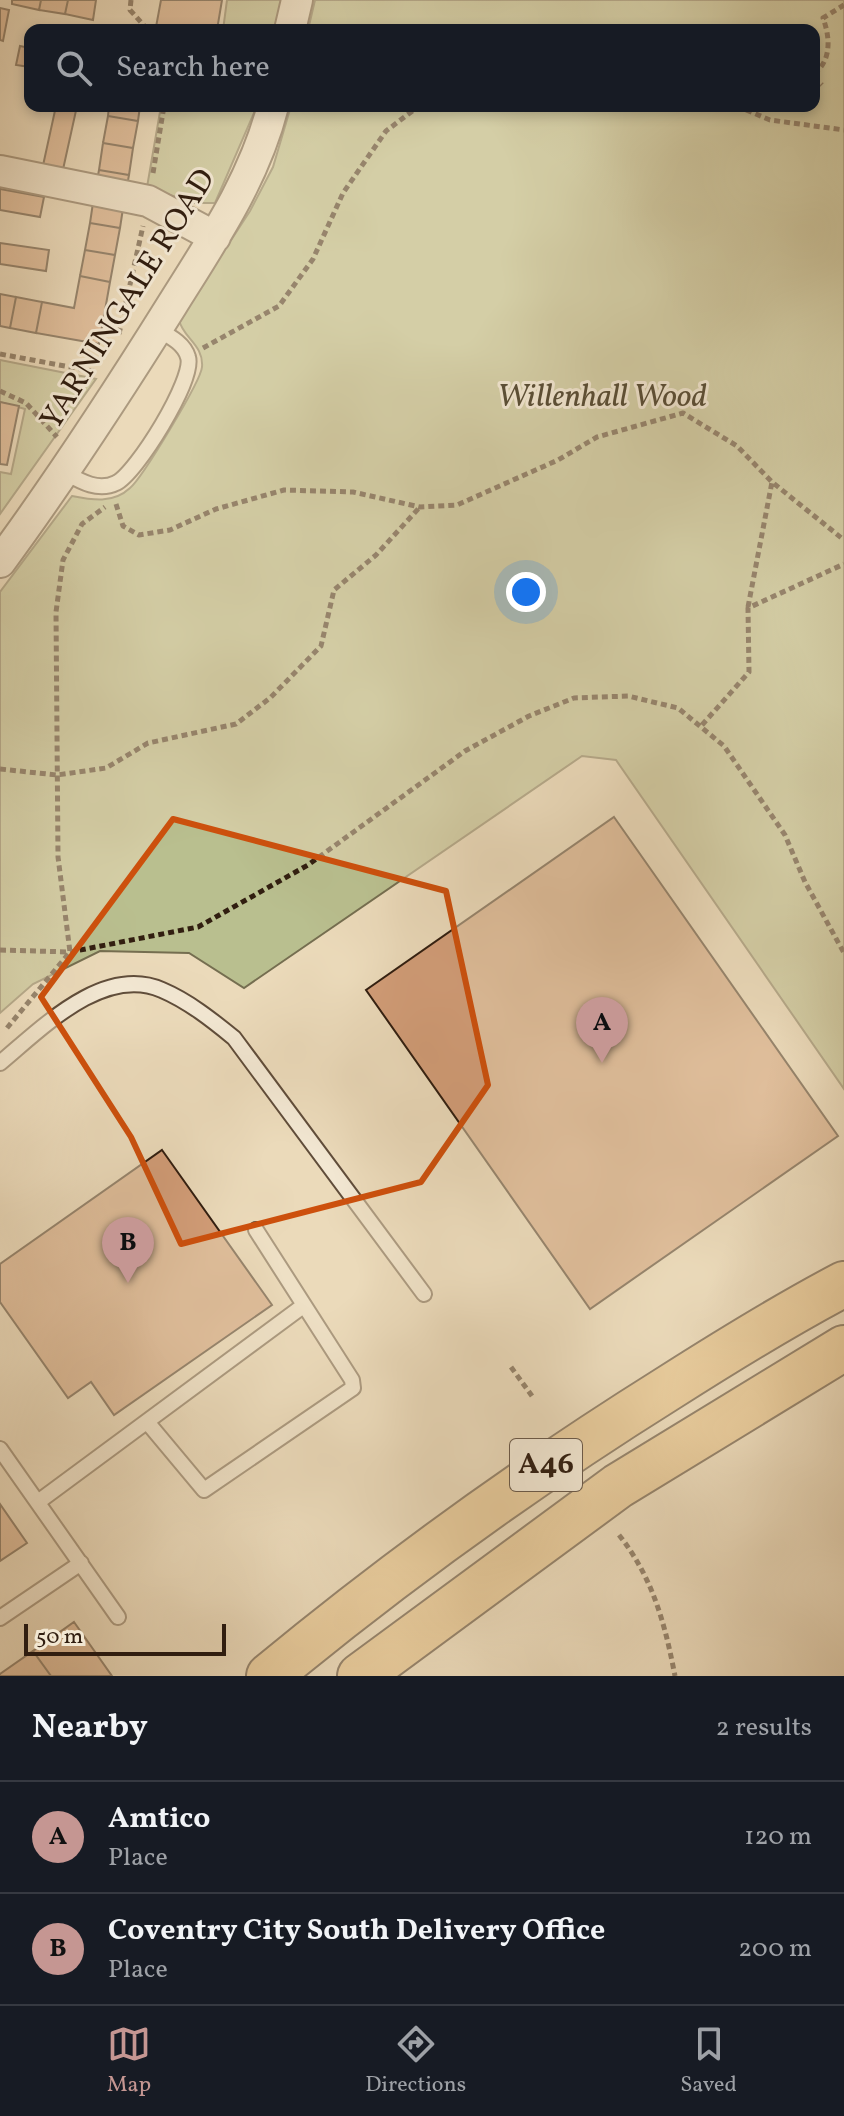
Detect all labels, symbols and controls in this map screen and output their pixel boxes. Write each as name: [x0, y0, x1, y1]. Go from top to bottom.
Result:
search box: [24, 24, 820, 112]
icon: search: [52, 46, 96, 90]
text: Search here: [116, 47, 270, 89]
street label: YARNINGALE ROAD: [31, 161, 227, 439]
park label: Willenhall Wood: [497, 376, 707, 420]
your location: [506, 572, 546, 612]
pin: A: [576, 997, 628, 1063]
pin: B: [102, 1217, 154, 1283]
road number: A46: [510, 1439, 582, 1491]
scale bar: [24, 1620, 226, 1656]
text: 50 m: [36, 1622, 83, 1653]
text: Nearby: [32, 1705, 148, 1752]
text: 2 results: [716, 1710, 812, 1746]
text: Amtico: [108, 1798, 211, 1840]
text: A: [49, 1819, 67, 1855]
text: 120 m: [744, 1819, 812, 1855]
text: Place: [108, 1840, 168, 1876]
text: Coventry City South Delivery Office: [108, 1910, 605, 1952]
text: B: [49, 1931, 67, 1967]
text: 200 m: [738, 1931, 812, 1967]
text: Place: [108, 1952, 168, 1988]
tab: Map: [107, 2022, 151, 2101]
tab: Directions: [365, 2022, 466, 2101]
tab: Saved: [680, 2022, 737, 2101]

